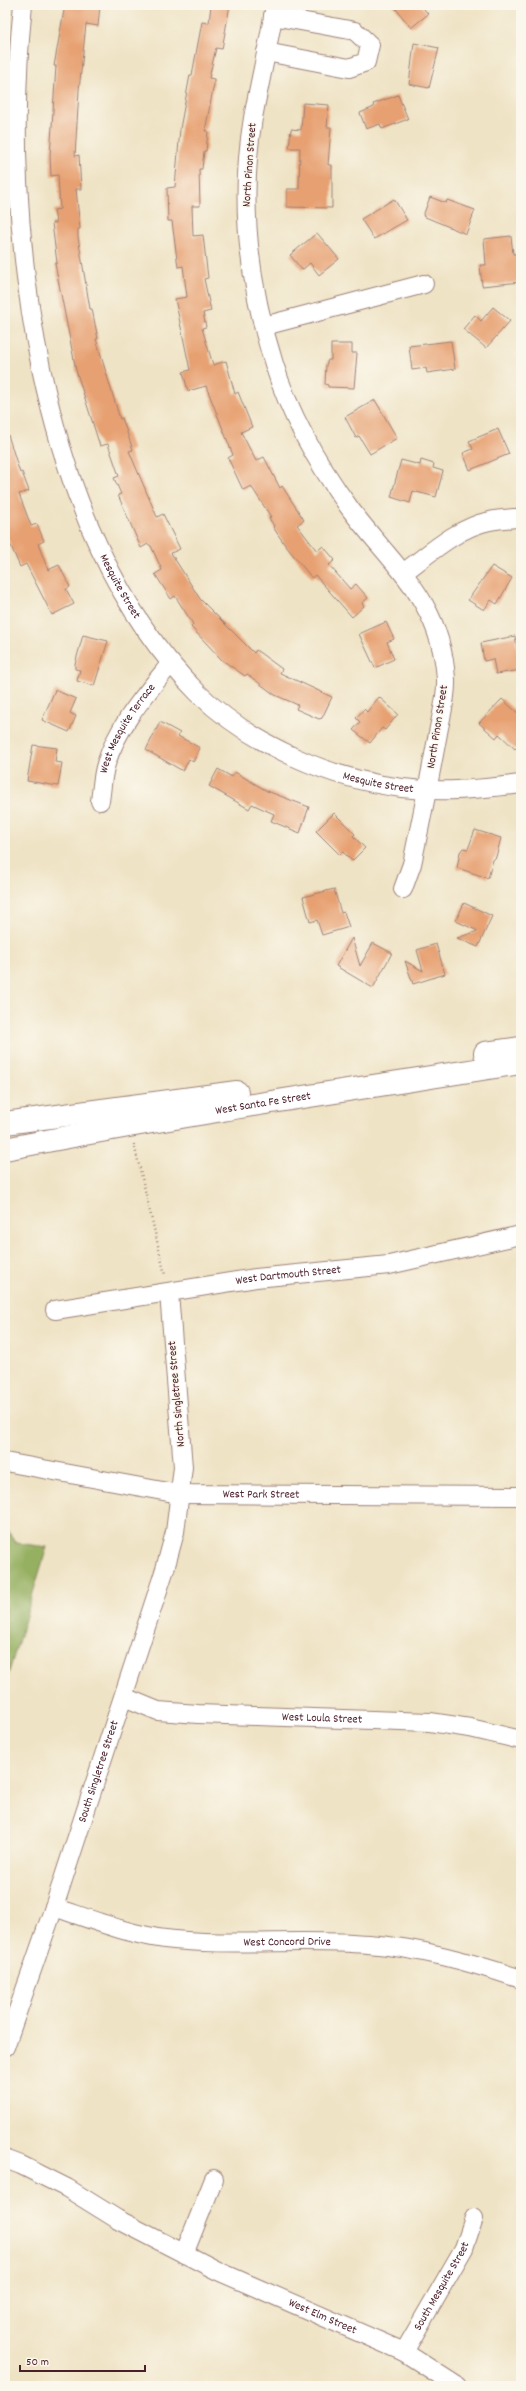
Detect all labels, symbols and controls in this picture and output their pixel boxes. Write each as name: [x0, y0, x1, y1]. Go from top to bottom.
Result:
street label: North Pinon Street: [239, 122, 261, 208]
street label: Mesquite Street: [95, 551, 145, 623]
street label: West Mesquite Terrace: [95, 680, 160, 775]
street label: North Pinon Street: [423, 683, 453, 770]
street label: Mesquite Street: [341, 767, 415, 798]
street label: West Santa Fe Street: [214, 1087, 312, 1119]
street label: West Dartmouth Street: [234, 1261, 342, 1290]
street label: North Singletree Street: [164, 1340, 190, 1448]
street label: West Park Street: [223, 1486, 300, 1503]
street label: West Loula Street: [282, 1708, 363, 1728]
street label: South Singletree Street: [74, 1718, 123, 1825]
street label: West Concord Drive: [243, 1933, 331, 1951]
street label: South Mesquite Street: [410, 2239, 474, 2334]
street label: West Elm Street: [286, 2294, 360, 2339]
scale bar: [20, 2347, 145, 2373]
text: 50 m: [26, 2354, 49, 2371]

